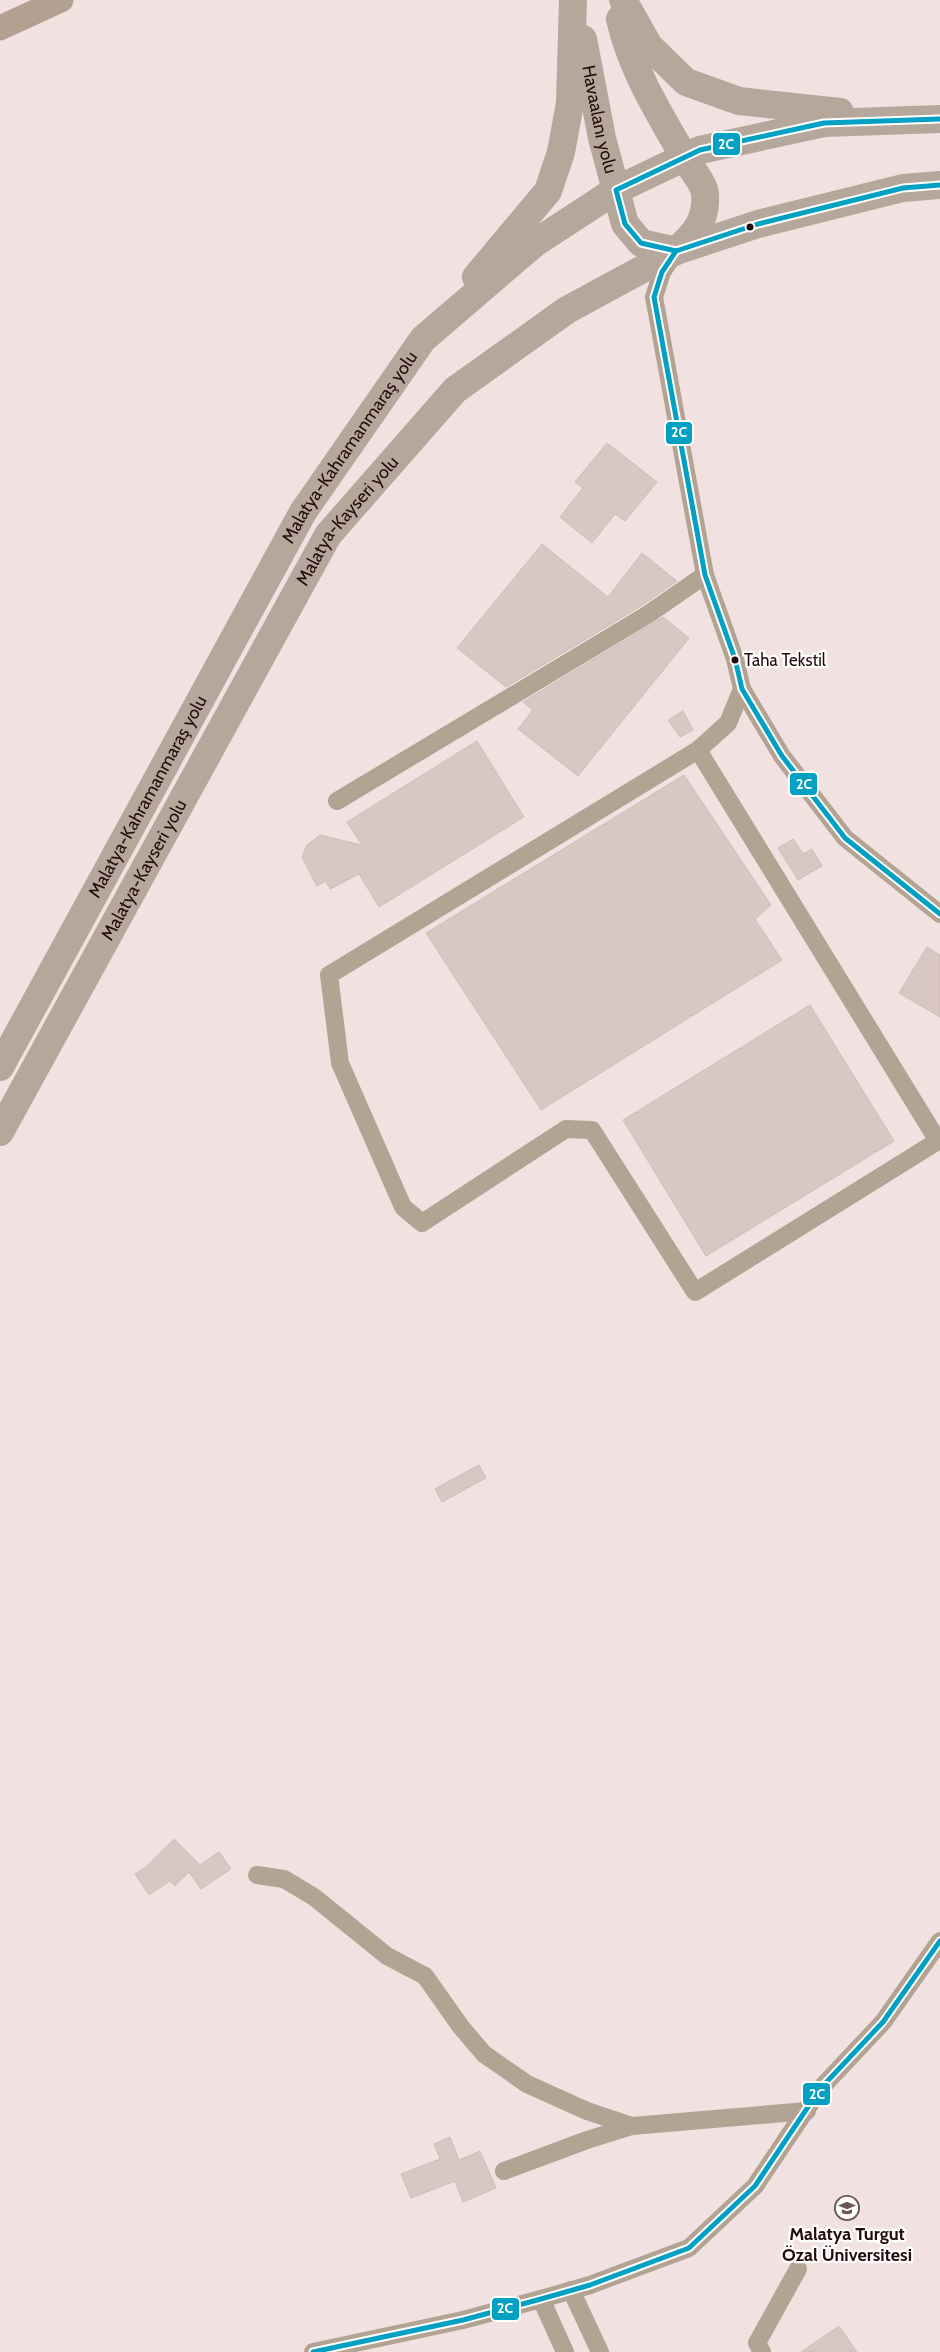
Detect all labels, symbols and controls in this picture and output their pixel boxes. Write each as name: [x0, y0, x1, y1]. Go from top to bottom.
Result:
street label: Havaalanı yolu: [577, 63, 622, 176]
line badge: 2C: [712, 132, 741, 156]
text: 2C: [718, 135, 734, 153]
unlabelled marker: [745, 222, 755, 232]
street label: Malatya-Kahramanmaraş yolu: [277, 347, 422, 547]
line badge: 2C: [665, 421, 693, 445]
text: 2C: [671, 423, 687, 441]
street label: Malatya-Kayseri yolu: [291, 451, 403, 589]
place label: Taha Tekstil: [744, 650, 826, 670]
marker: Taha Tekstil: [730, 655, 740, 665]
street label: Malatya-Kahramanmaraş yolu: [83, 692, 212, 902]
line badge: 2C: [789, 772, 818, 796]
text: 2C: [796, 775, 812, 793]
street label: Malatya-Kayseri yolu: [96, 796, 192, 944]
line badge: 2C: [802, 2082, 831, 2106]
text: 2C: [809, 2085, 825, 2103]
school or university icon: Malatya Turgut Özal Üniversitesi: [834, 2195, 860, 2221]
place label: Malatya Turgut Özal Üniversitesi: [782, 2223, 912, 2266]
line badge: 2C: [491, 2297, 520, 2321]
text: 2C: [497, 2299, 513, 2317]

